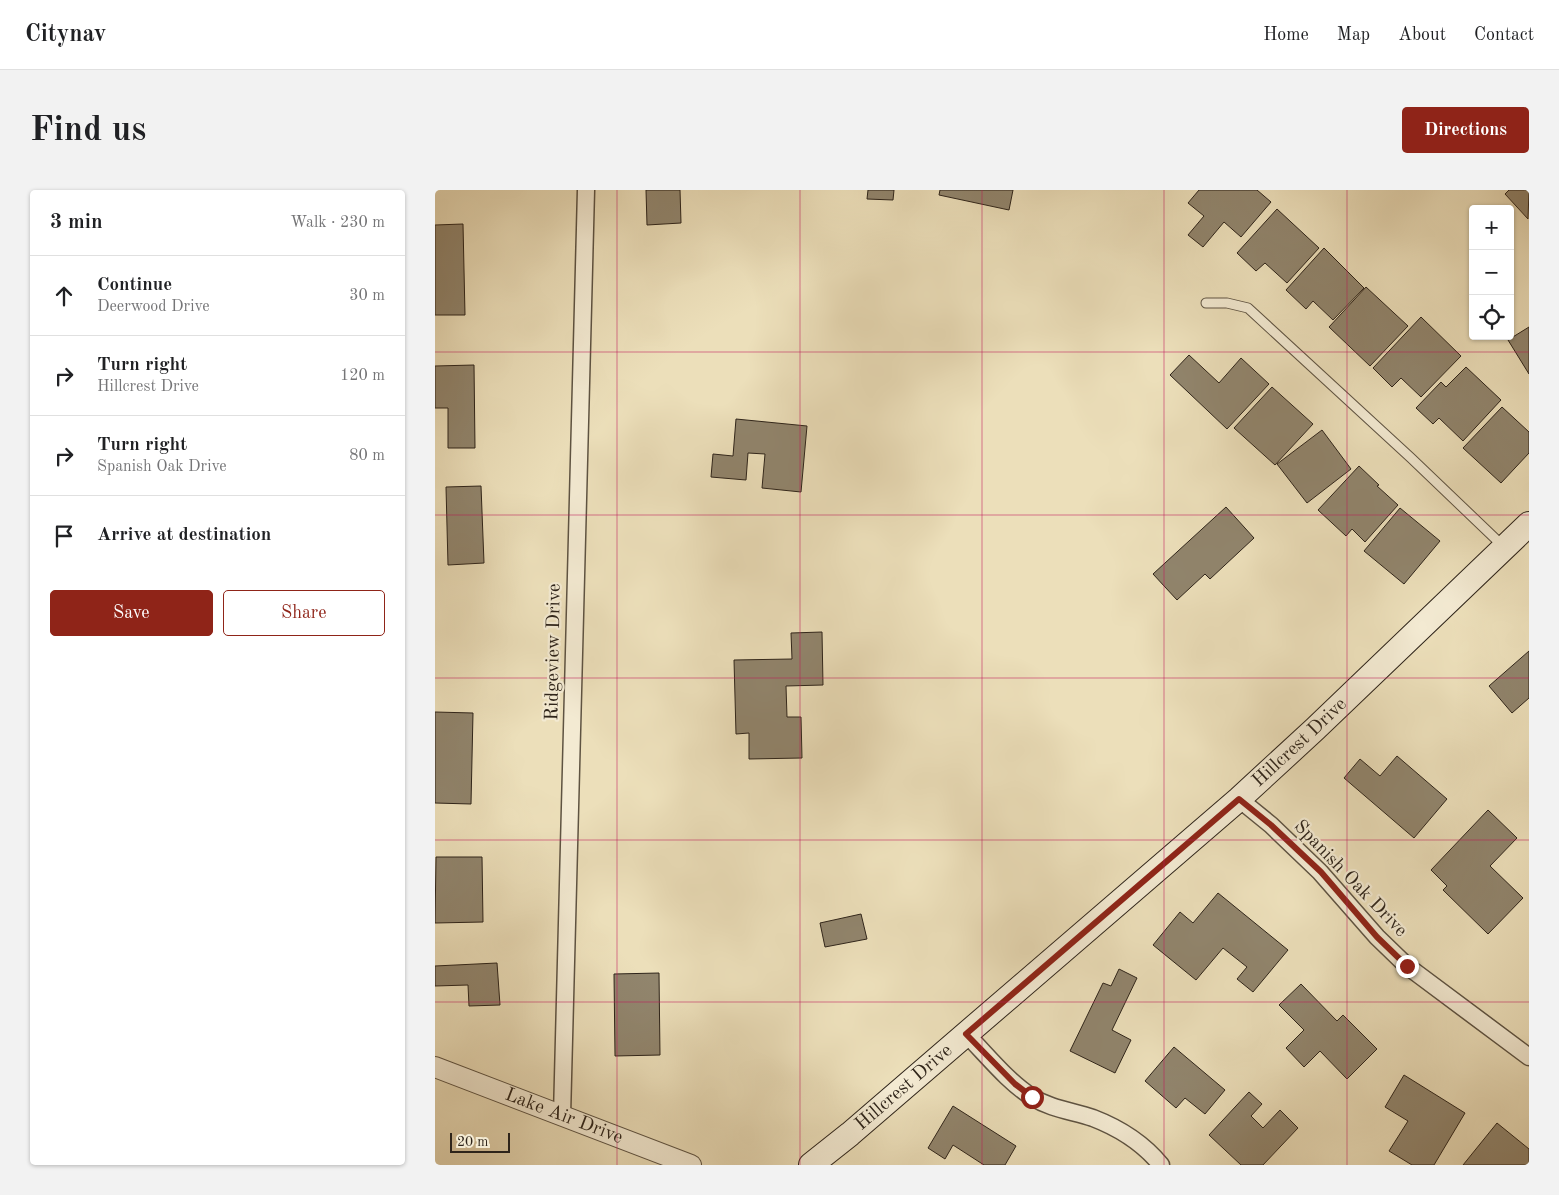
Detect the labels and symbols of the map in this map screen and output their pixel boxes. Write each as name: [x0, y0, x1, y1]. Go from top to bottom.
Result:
street label: Ridgeview Drive: [543, 583, 565, 721]
street label: Hillcrest Drive: [1249, 694, 1351, 791]
street label: Spanish Oak Drive: [1290, 817, 1410, 941]
route end: [1396, 955, 1419, 978]
street label: Hillcrest Drive: [852, 1041, 956, 1134]
street label: Lake Air Drive: [502, 1085, 625, 1147]
route start: [1021, 1086, 1044, 1109]
scale bar: [450, 1130, 510, 1153]

